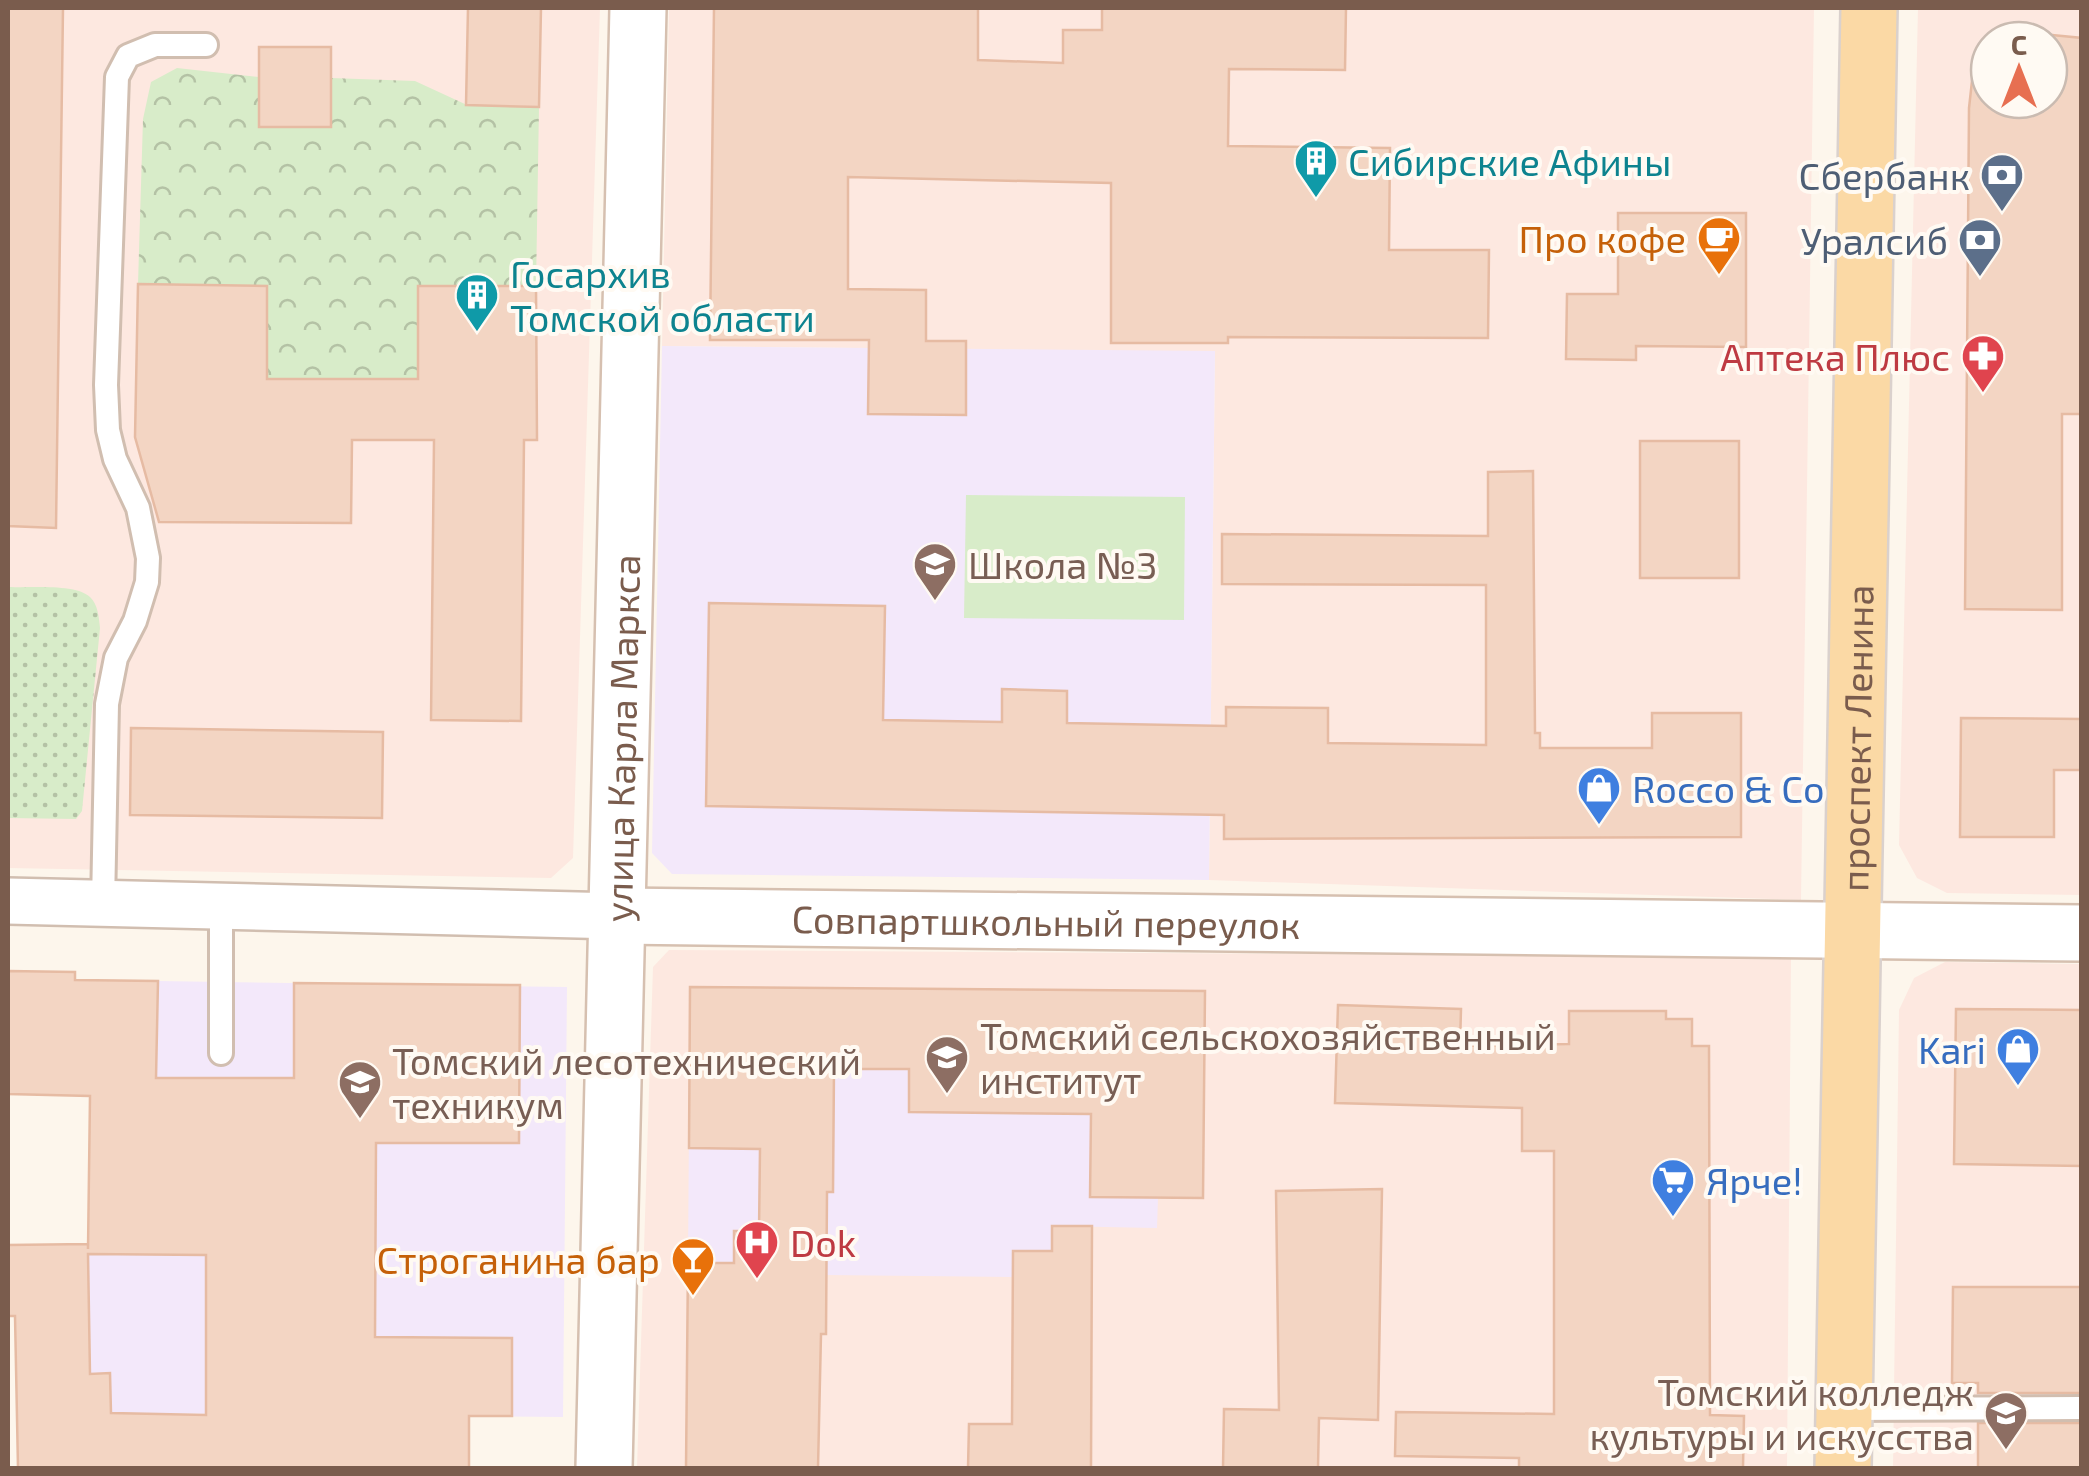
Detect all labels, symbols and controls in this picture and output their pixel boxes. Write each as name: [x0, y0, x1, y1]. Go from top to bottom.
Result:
north arrow: [1969, 20, 2069, 120]
text: С: [2011, 27, 2027, 61]
building icon: Сибирские Афины: [1293, 138, 1339, 199]
place label: Сибирские Афины: [1348, 138, 1671, 184]
place label: Сбербанк: [1799, 152, 1970, 198]
bank icon: Сбербанк: [1979, 152, 2025, 213]
place label: Про кофе: [1518, 215, 1686, 261]
cafe icon: Про кофе: [1696, 215, 1742, 276]
place label: Уралсиб: [1800, 217, 1948, 263]
bank icon: Уралсиб: [1957, 217, 2003, 278]
place label: Госархив Томской области: [510, 250, 815, 340]
building icon: Госархив Томской области: [454, 272, 500, 333]
place label: Аптека Плюс: [1720, 333, 1950, 379]
pharmacy icon: Аптека Плюс: [1960, 333, 2006, 394]
school or university icon: Школа №3: [912, 541, 958, 602]
place label: Школа №3: [968, 541, 1157, 587]
street label: улица Карла Маркса: [594, 554, 648, 923]
street label: проспект Ленина: [1830, 584, 1882, 892]
shop icon: Rocco & Co: [1576, 765, 1622, 826]
place label: Rocco & Co: [1632, 765, 1825, 811]
street label: Совпартшкольный переулок: [791, 895, 1301, 947]
place label: Томский сельскохозяйственный институт: [980, 1012, 1556, 1102]
place label: Kari: [1918, 1026, 1986, 1072]
shop icon: Kari: [1995, 1026, 2041, 1087]
school or university icon: Томский сельскохозяйственный институт: [924, 1034, 970, 1095]
place label: Томский лесотехнический техникум: [392, 1037, 861, 1127]
school or university icon: Томский лесотехнический техникум: [337, 1059, 383, 1120]
supermarket icon: Ярче!: [1650, 1157, 1696, 1218]
place label: Ярче!: [1706, 1157, 1803, 1203]
hospital icon: Dok: [734, 1219, 780, 1280]
place label: Dok: [790, 1219, 856, 1265]
place label: Строганина бар: [376, 1236, 660, 1282]
bar icon: Строганина бар: [670, 1236, 716, 1297]
place label: Томский колледж культуры и искусства: [1589, 1368, 1974, 1458]
school or university icon: Томский колледж культуры и искусства: [1983, 1390, 2029, 1451]

